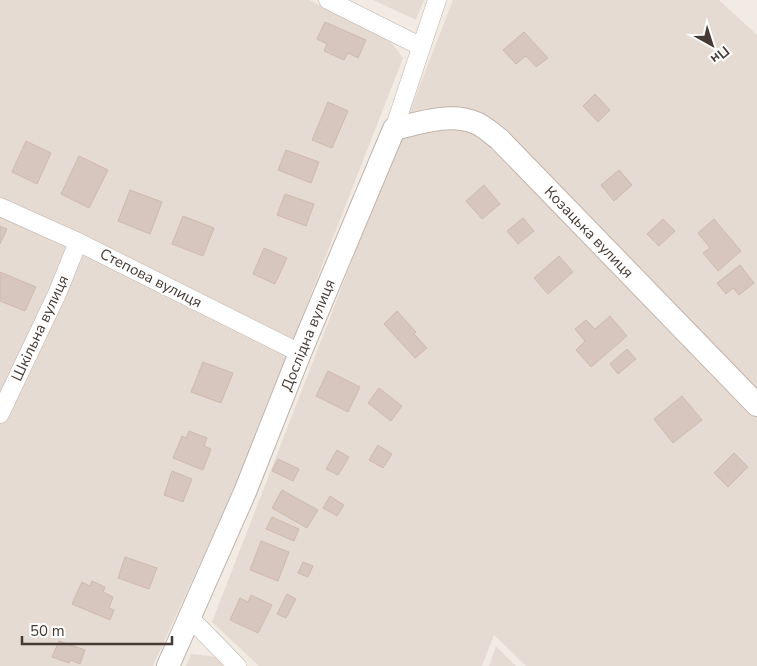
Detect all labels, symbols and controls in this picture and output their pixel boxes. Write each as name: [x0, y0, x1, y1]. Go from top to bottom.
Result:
north arrow: [687, 20, 737, 70]
text: Пн: [706, 41, 733, 68]
street label: Козацька вулиця: [540, 182, 638, 282]
street label: Степова вулиця: [96, 244, 206, 312]
street label: Шкільна вулиця: [7, 272, 73, 384]
street label: Дослідна вулиця: [276, 276, 340, 394]
scale bar: [22, 614, 172, 646]
text: 50 m: [30, 621, 65, 641]

